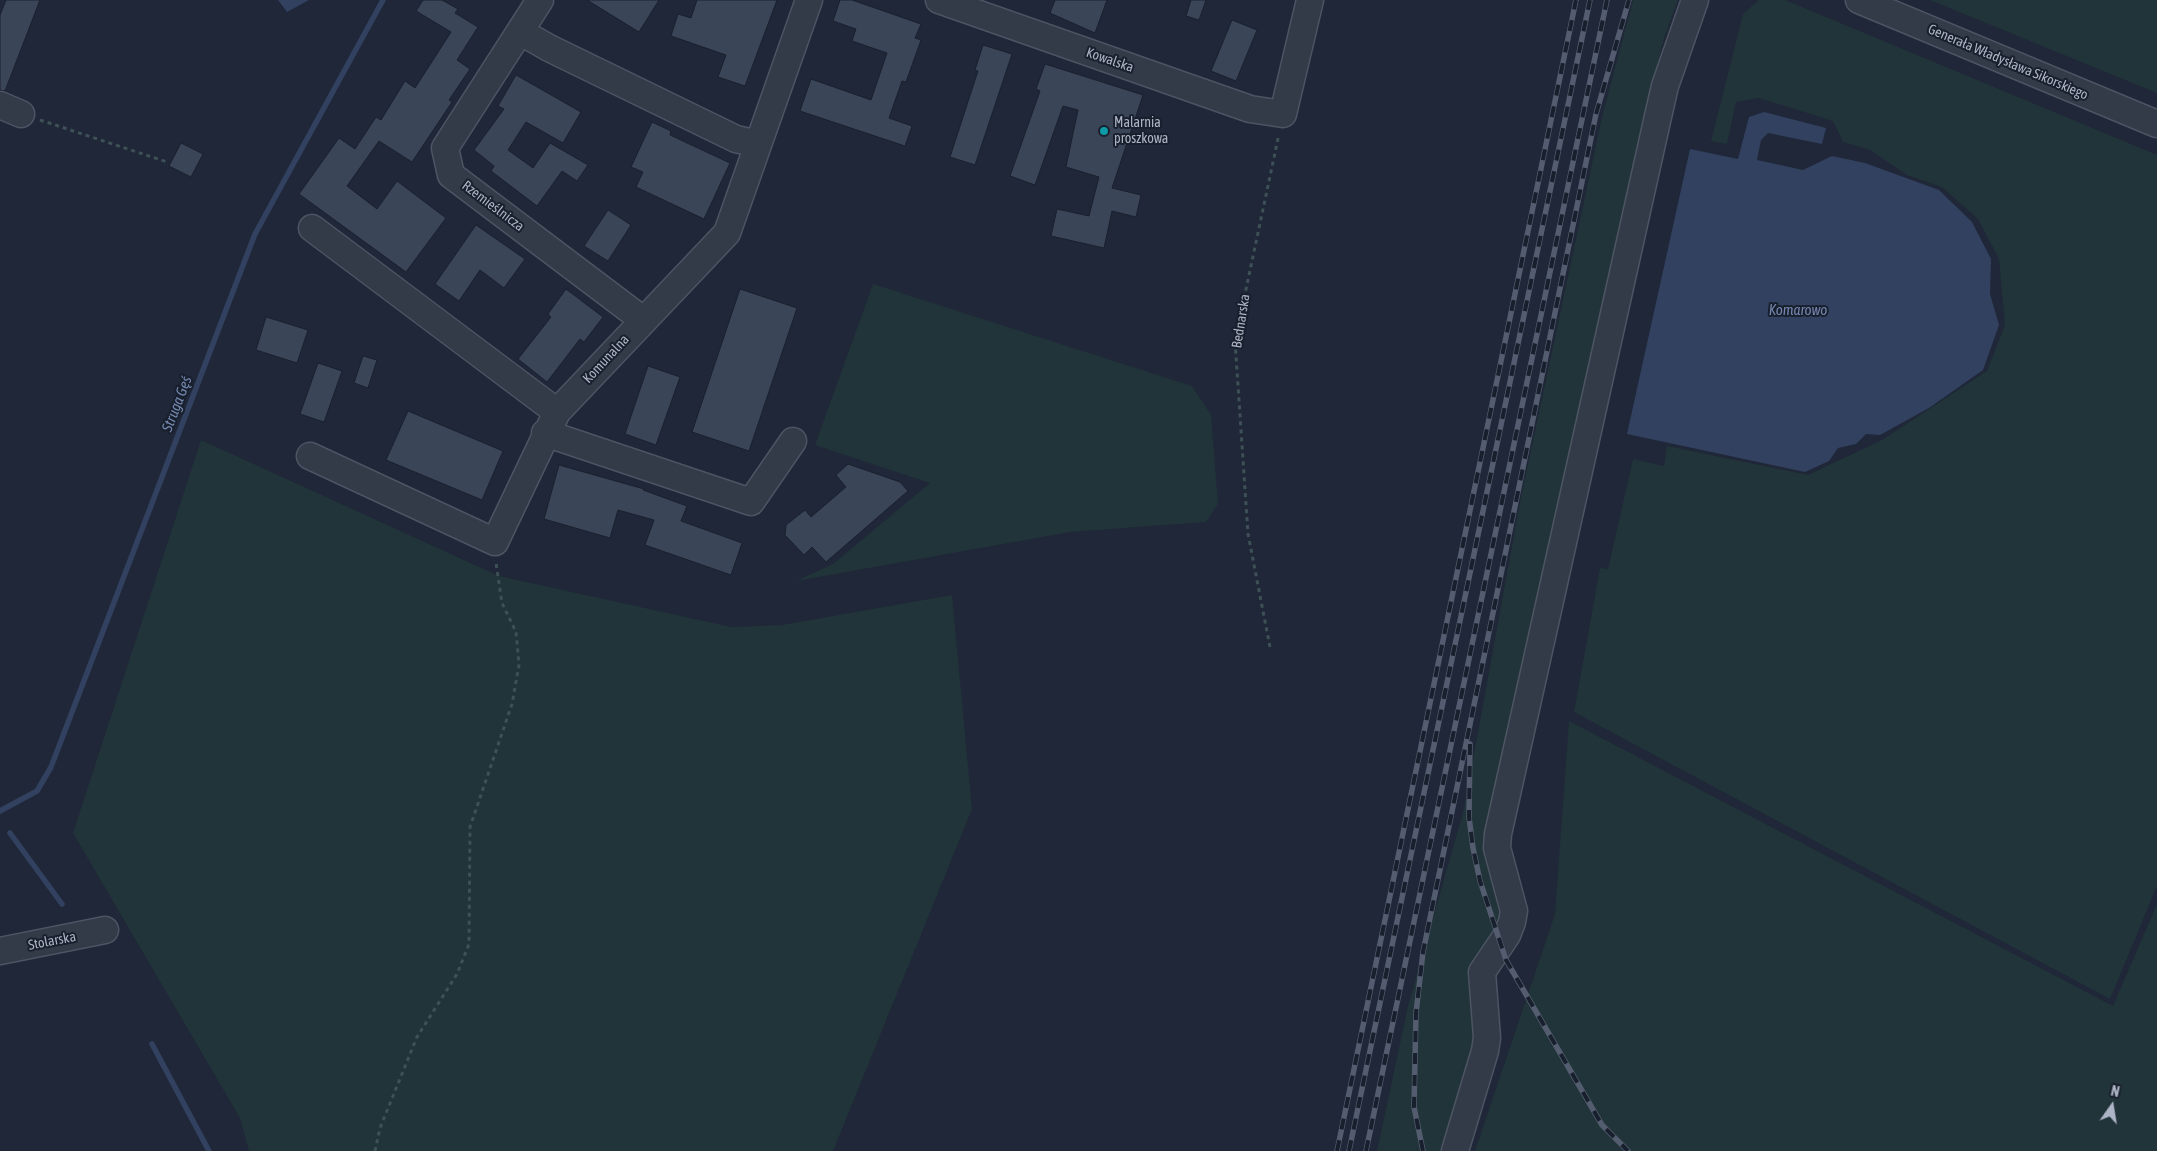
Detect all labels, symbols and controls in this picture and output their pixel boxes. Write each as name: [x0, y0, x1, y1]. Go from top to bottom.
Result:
street label: Generała Władysława Sikorskiego: [1925, 21, 2091, 103]
street label: Kowalska: [1084, 44, 1136, 76]
place label: Malarnia proszkowa: [1114, 115, 1168, 148]
marker: Malarnia proszkowa: [1098, 125, 1110, 137]
street label: Rzemieślnicza: [459, 177, 527, 235]
street label: Bednarska: [1228, 293, 1254, 349]
water label: Komarowo: [1769, 301, 1827, 319]
street label: Komunalna: [579, 331, 633, 387]
water label: Struga Gęś: [158, 374, 196, 434]
street label: Stolarska: [27, 928, 77, 954]
north arrow: [2087, 1081, 2137, 1131]
text: N: [2110, 1083, 2121, 1100]

